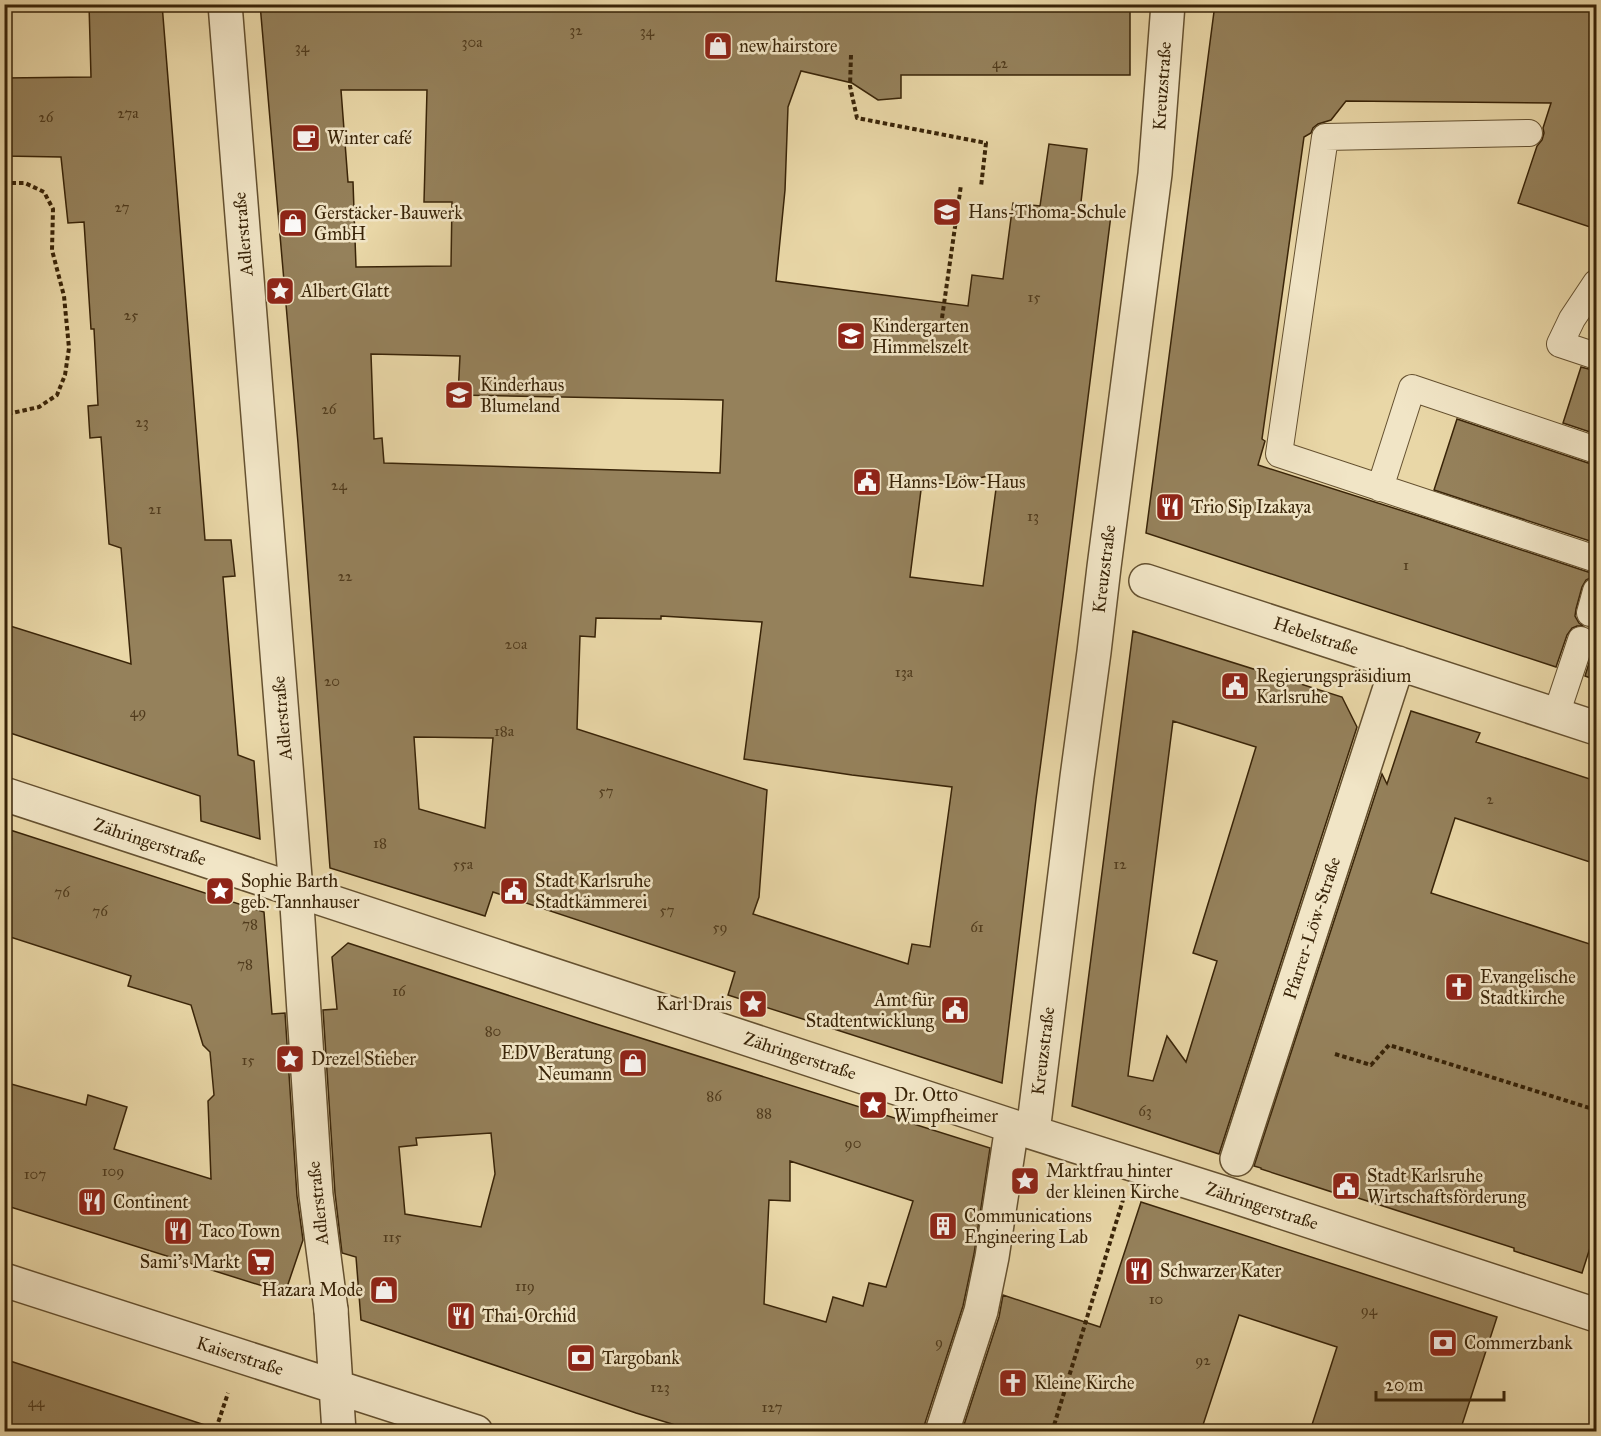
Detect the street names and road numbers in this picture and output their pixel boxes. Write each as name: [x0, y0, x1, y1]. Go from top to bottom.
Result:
street label: Kreuzstraße: [1148, 41, 1176, 131]
street label: Adlerstraße: [228, 191, 258, 278]
street label: Kreuzstraße: [1088, 524, 1120, 614]
street label: Hebelstraße: [1271, 612, 1361, 660]
street label: Adlerstraße: [267, 675, 297, 762]
street label: Zähringerstraße: [91, 813, 209, 871]
street label: Pfarrer-Löw-Straße: [1279, 854, 1345, 1002]
street label: Kreuzstraße: [1027, 1006, 1059, 1096]
street label: Zähringerstraße: [741, 1027, 859, 1085]
street label: Adlerstraße: [303, 1160, 333, 1247]
street label: Zähringerstraße: [1203, 1177, 1321, 1235]
street label: Kaiserstraße: [194, 1332, 286, 1380]

